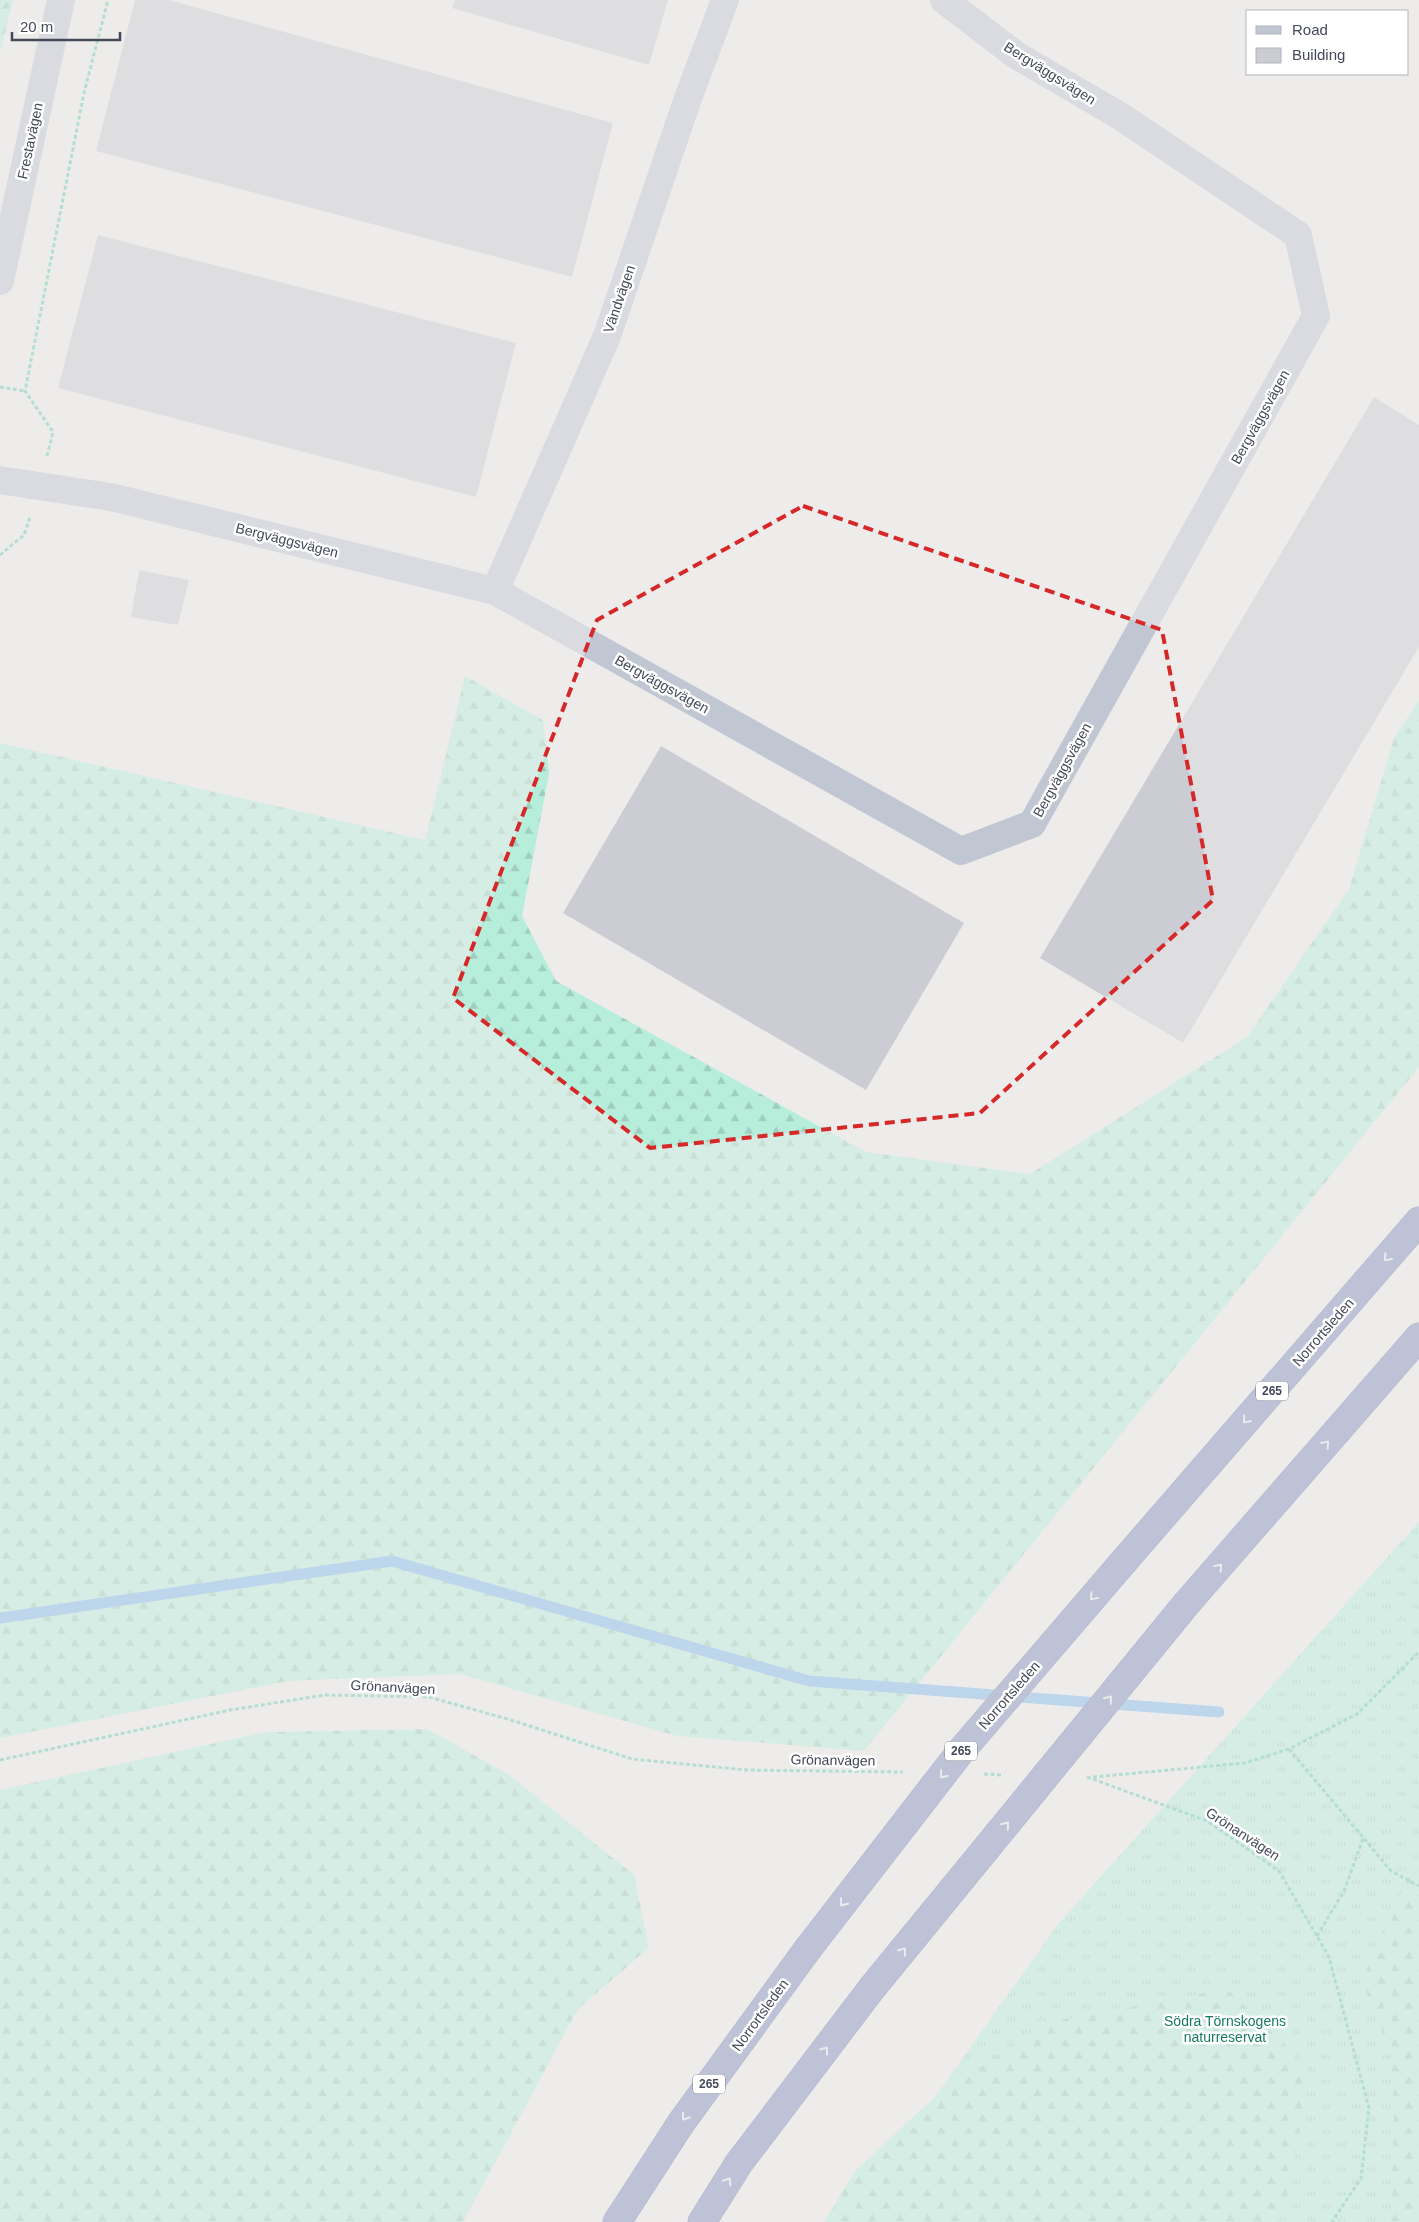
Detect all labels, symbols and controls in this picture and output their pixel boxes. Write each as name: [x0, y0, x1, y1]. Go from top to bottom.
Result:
scale bar: [12, 10, 120, 42]
legend: [1246, 10, 1409, 75]
text: 20 m: [20, 18, 53, 35]
text: Road: [1292, 21, 1328, 38]
street label: Bergväggsvägen: [1001, 38, 1099, 108]
text: Building: [1292, 46, 1345, 63]
street label: Frestavägen: [14, 101, 46, 181]
street label: Vändvägen: [600, 263, 638, 335]
street label: Bergväggsvägen: [1228, 367, 1292, 467]
street label: Bergväggsvägen: [234, 520, 340, 560]
street label: Bergväggsvägen: [612, 652, 712, 716]
street label: Bergväggsvägen: [1030, 720, 1094, 820]
one-way arrow: [1384, 1252, 1393, 1261]
street label: Norrortsleden: [1289, 1295, 1357, 1369]
road number: 265: [1256, 1382, 1288, 1400]
one-way arrow: [1243, 1415, 1252, 1424]
one-way arrow: [1320, 1441, 1329, 1450]
one-way arrow: [1214, 1563, 1223, 1572]
one-way arrow: [1090, 1592, 1099, 1601]
street label: Norrortsleden: [975, 1658, 1043, 1732]
street label: Grönanvägen: [350, 1677, 436, 1697]
one-way arrow: [1103, 1696, 1112, 1705]
road number: 265: [945, 1742, 977, 1760]
street label: Grönanvägen: [790, 1751, 876, 1769]
one-way arrow: [940, 1769, 948, 1778]
street label: Grönanvägen: [1203, 1804, 1283, 1864]
one-way arrow: [1001, 1822, 1009, 1831]
one-way arrow: [841, 1897, 849, 1906]
one-way arrow: [898, 1947, 907, 1956]
street label: Norrortsleden: [729, 1976, 791, 2054]
park label: Södra Törnskogens naturreservat: [1164, 2013, 1286, 2045]
one-way arrow: [819, 2046, 828, 2056]
road number: 265: [693, 2074, 725, 2094]
one-way arrow: [683, 2111, 691, 2120]
one-way arrow: [722, 2177, 731, 2186]

